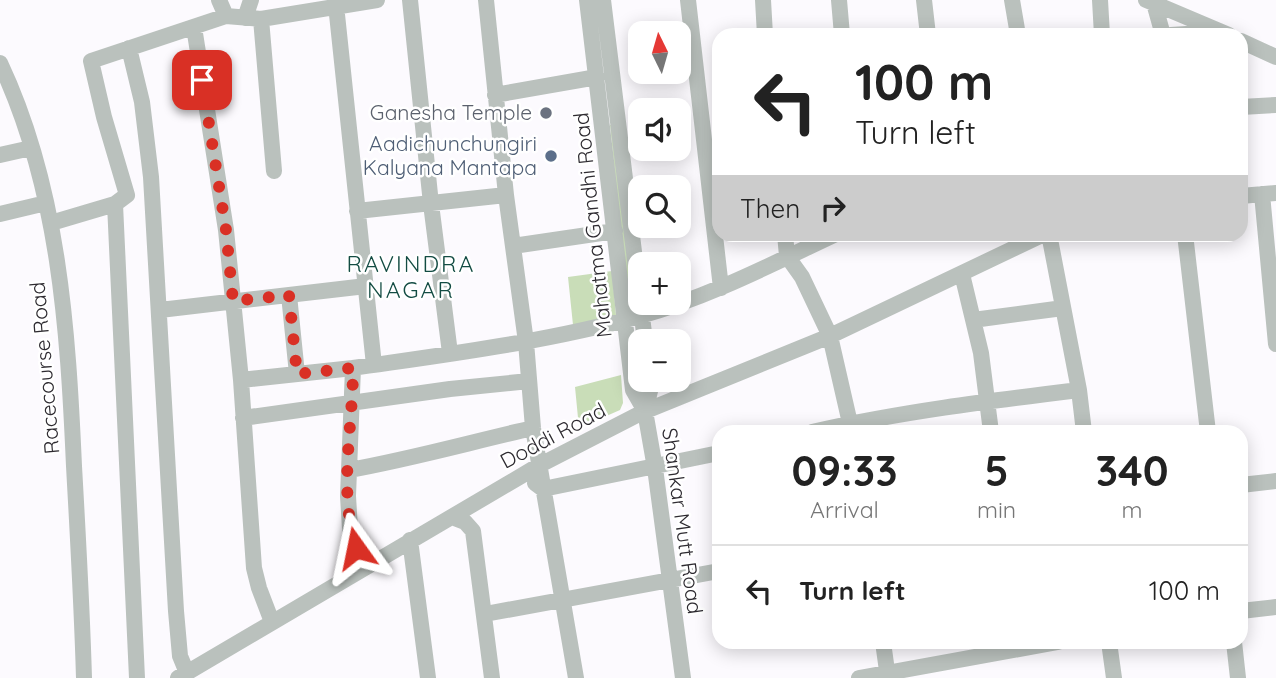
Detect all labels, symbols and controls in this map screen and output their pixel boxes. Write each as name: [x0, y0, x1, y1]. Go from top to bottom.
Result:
north arrow: [628, 21, 691, 84]
map controls: [628, 21, 691, 392]
pin: [172, 50, 232, 110]
text: 100 m: [855, 51, 993, 112]
icon: left: [740, 56, 831, 147]
icon: arrive: [183, 61, 221, 99]
button: sound: [628, 98, 691, 161]
place label: Ganesha Temple: [370, 99, 532, 125]
marker: Ganesha Temple: [538, 105, 554, 121]
street label: Mahatma Gandhi Road: [567, 111, 617, 339]
text: Turn left: [855, 112, 976, 152]
place label: Aadichunchungiri Kalyana Mantapa: [363, 130, 537, 180]
marker: Aadichunchungiri Kalyana Mantapa: [543, 148, 559, 164]
button: search: [628, 175, 691, 238]
icon: right: [814, 189, 852, 227]
text: Then: [740, 192, 800, 225]
district label: RAVINDRA NAGAR: [347, 249, 475, 304]
button: +: [628, 252, 691, 315]
street label: Racecourse Road: [24, 281, 64, 455]
button: −: [628, 329, 691, 392]
street label: Doddi Road: [495, 396, 610, 474]
street label: Shankar Mutt Road: [657, 426, 709, 616]
text: 09:33: [791, 444, 898, 497]
text: 5: [984, 444, 1009, 497]
text: 340: [1096, 444, 1169, 497]
text: Arrival: [810, 495, 879, 524]
text: min: [977, 495, 1016, 524]
text: m: [1122, 495, 1143, 524]
position arrow: [319, 511, 393, 585]
icon: left: [740, 572, 778, 610]
text: Turn left: [799, 574, 906, 607]
text: 100 m: [1149, 574, 1220, 607]

